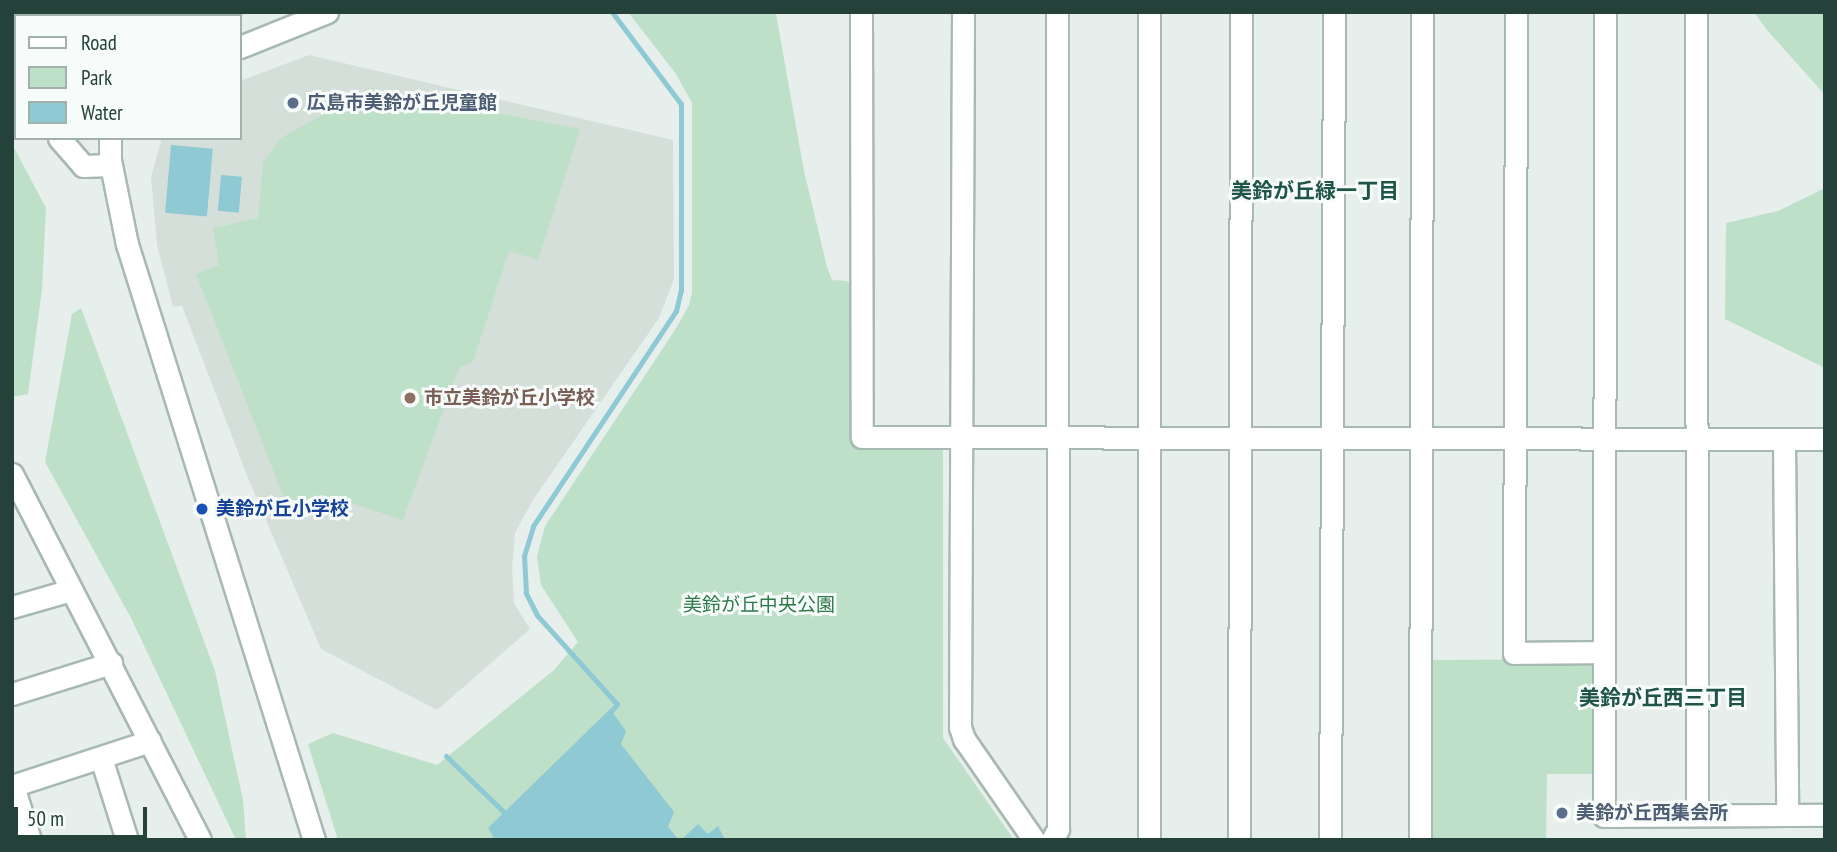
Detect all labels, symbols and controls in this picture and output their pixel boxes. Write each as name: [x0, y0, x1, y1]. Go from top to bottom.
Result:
legend: [14, 14, 242, 140]
text: Road: [81, 29, 117, 56]
text: Park: [81, 64, 112, 91]
place label: 広島市美鈴が丘児童館: [307, 92, 497, 114]
marker: 広島市美鈴が丘児童館: [285, 95, 301, 111]
text: Water: [81, 99, 123, 126]
district label: 美鈴が丘緑一丁目: [1231, 178, 1399, 204]
place label: 市立美鈴が丘小学校: [424, 387, 595, 409]
marker: 市立美鈴が丘小学校: [402, 390, 418, 406]
place label: 美鈴が丘小学校: [216, 498, 349, 520]
marker: 美鈴が丘小学校: [194, 501, 210, 517]
park label: 美鈴が丘中央公園: [683, 594, 835, 616]
district label: 美鈴が丘西三丁目: [1579, 685, 1747, 711]
scale bar: [18, 792, 150, 836]
place label: 美鈴が丘西集会所: [1576, 802, 1728, 824]
text: 50 m: [27, 805, 64, 832]
marker: 美鈴が丘西集会所: [1554, 805, 1570, 821]

